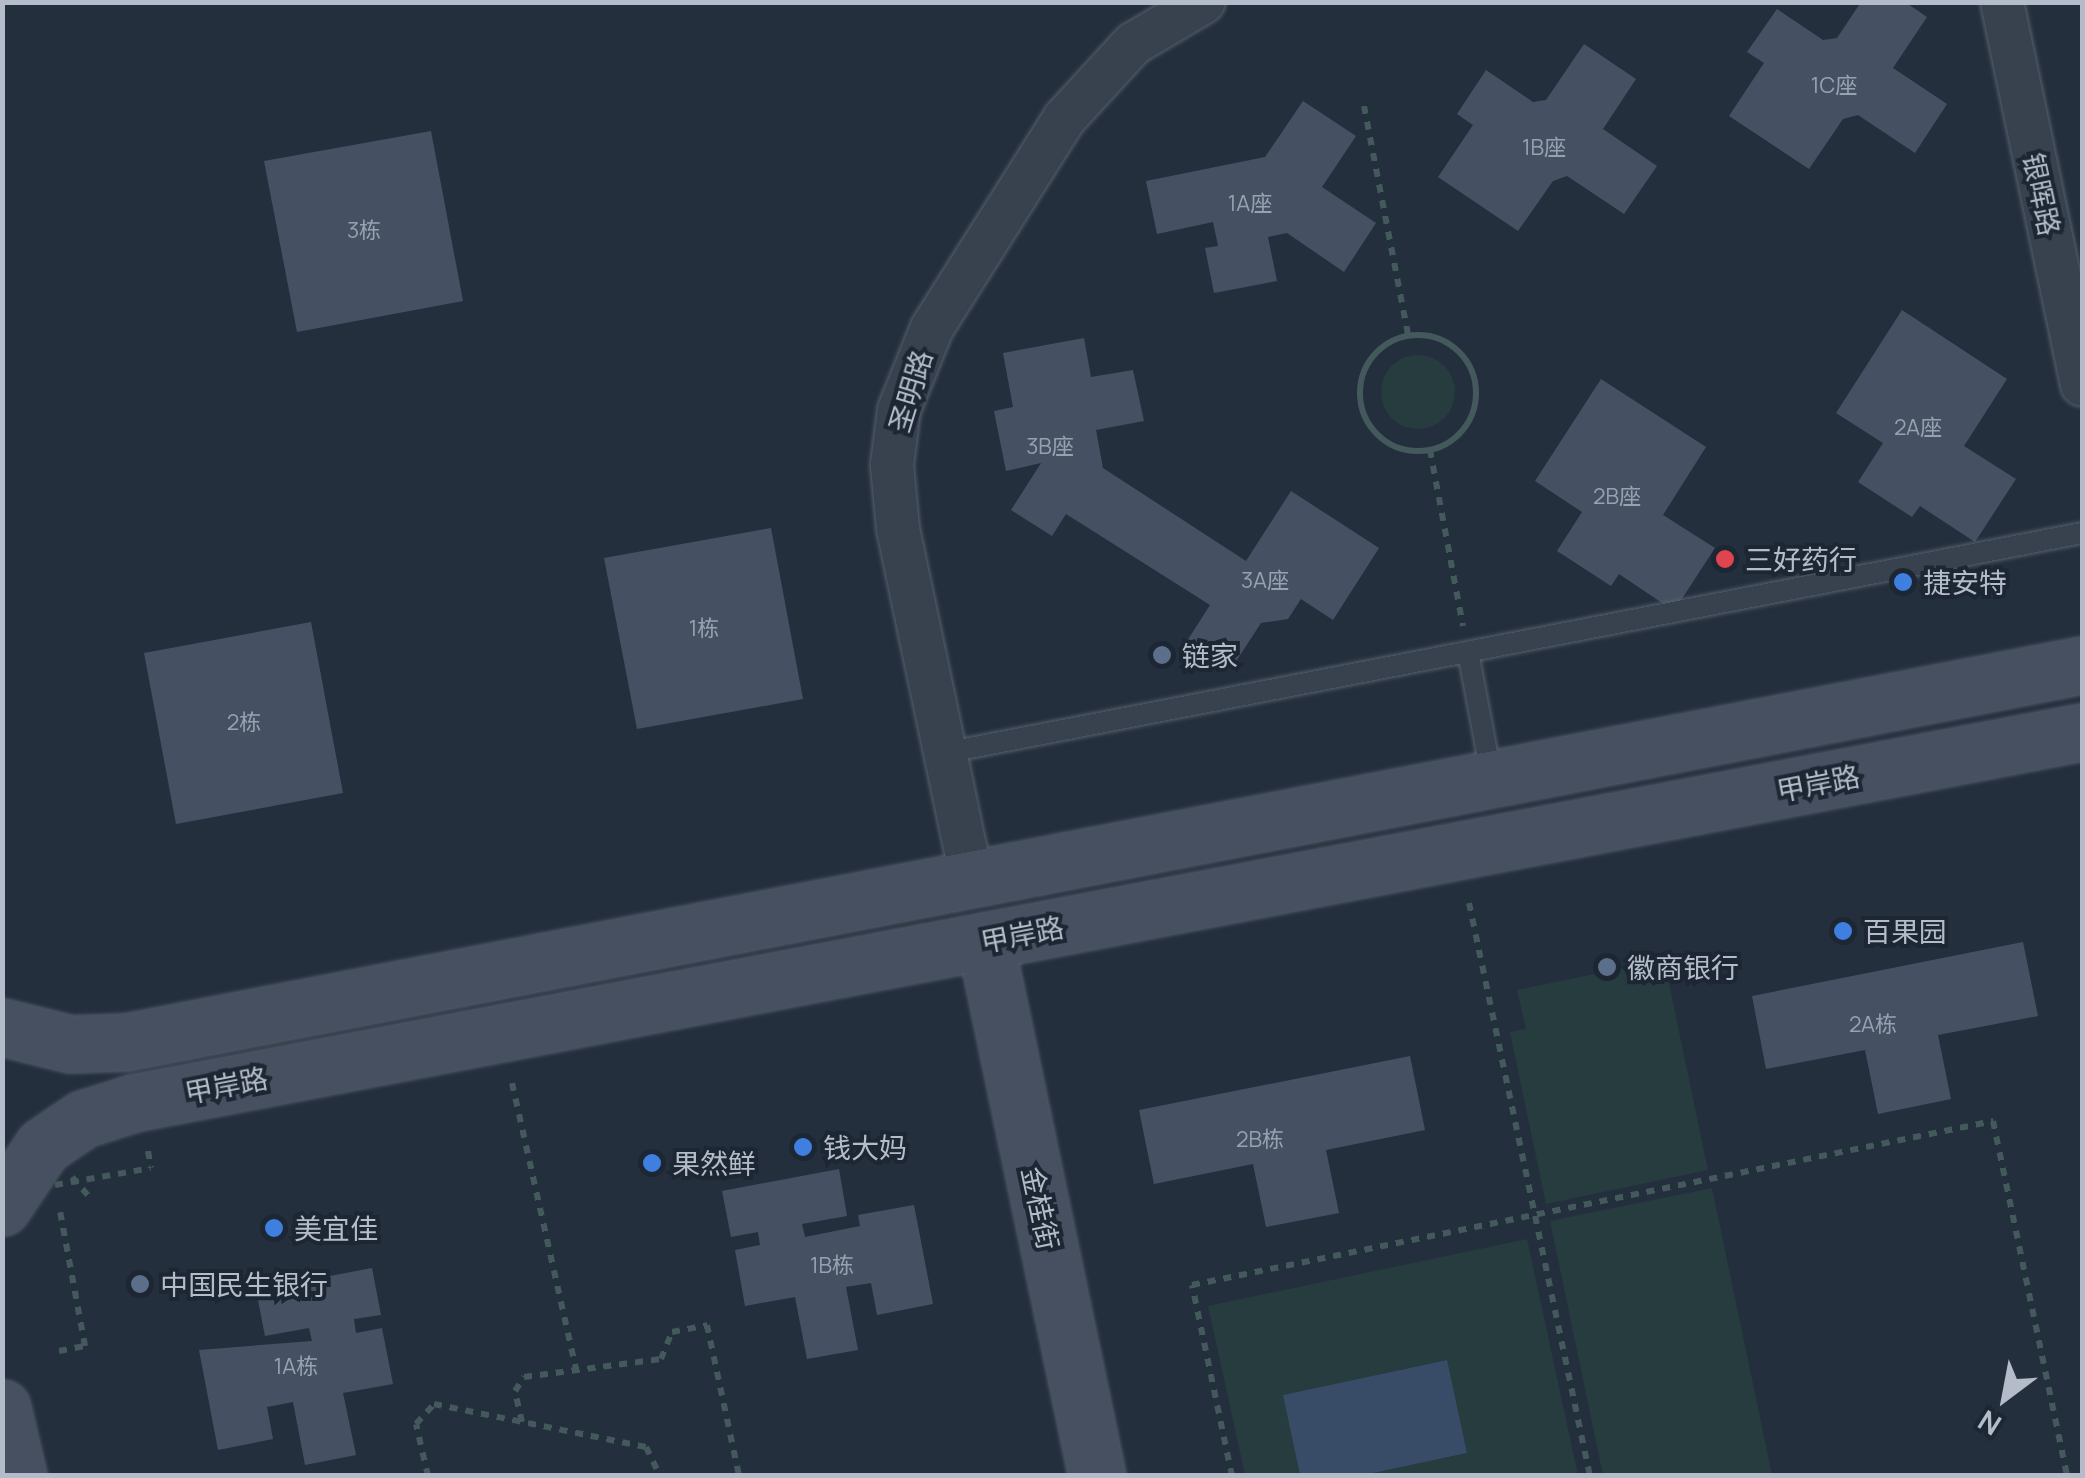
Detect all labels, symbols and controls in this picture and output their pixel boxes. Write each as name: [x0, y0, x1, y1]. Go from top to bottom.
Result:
house number: 1C座: [1811, 73, 1857, 99]
house number: 1B座: [1522, 135, 1566, 161]
street label: 银晖路: [2017, 149, 2067, 239]
house number: 1A座: [1228, 191, 1272, 217]
house number: 3栋: [347, 218, 381, 244]
street label: 圣明路: [882, 346, 938, 436]
house number: 2A座: [1894, 415, 1942, 441]
house number: 3B座: [1026, 434, 1074, 460]
house number: 2B座: [1593, 484, 1641, 510]
place label: 三好药行: [1745, 542, 1857, 576]
marker: 三好药行: [1714, 548, 1736, 570]
place label: 捷安特: [1923, 565, 2007, 599]
house number: 3A座: [1241, 568, 1289, 594]
marker: 捷安特: [1892, 571, 1914, 593]
house number: 1栋: [689, 616, 719, 642]
place label: 链家: [1182, 638, 1238, 672]
marker: 链家: [1151, 644, 1173, 666]
house number: 2栋: [227, 710, 261, 736]
street label: 甲岸路: [1774, 758, 1862, 808]
street label: 甲岸路: [978, 909, 1066, 959]
place label: 百果园: [1863, 914, 1947, 948]
marker: 百果园: [1832, 920, 1854, 942]
place label: 徽商银行: [1627, 950, 1739, 984]
marker: 徽商银行: [1596, 956, 1618, 978]
house number: 2A栋: [1849, 1012, 1897, 1038]
street label: 甲岸路: [182, 1060, 270, 1110]
house number: 2B栋: [1236, 1127, 1284, 1153]
place label: 钱大妈: [823, 1130, 907, 1164]
marker: 钱大妈: [792, 1136, 814, 1158]
place label: 果然鲜: [672, 1146, 756, 1180]
marker: 果然鲜: [641, 1152, 663, 1174]
street label: 金桂街: [1016, 1163, 1066, 1253]
place label: 美宜佳: [294, 1211, 378, 1245]
marker: 美宜佳: [263, 1217, 285, 1239]
house number: 1B栋: [810, 1253, 854, 1279]
place label: 中国民生银行: [160, 1267, 328, 1301]
marker: 中国民生银行: [129, 1273, 151, 1295]
north arrow: [1955, 1348, 2055, 1448]
house number: 1A栋: [274, 1354, 318, 1380]
text: N: [1971, 1402, 2008, 1445]

